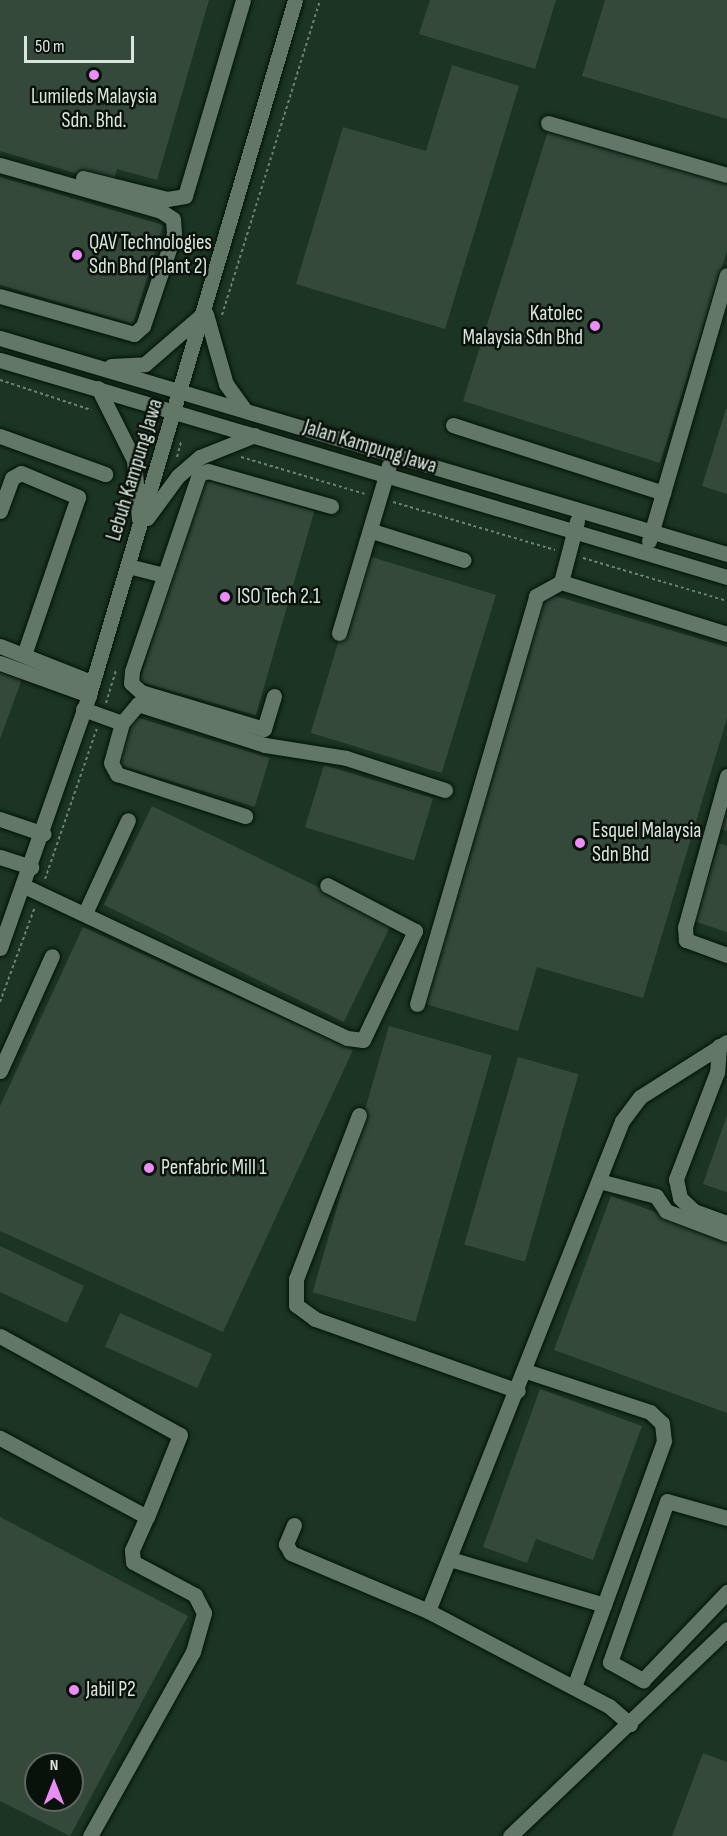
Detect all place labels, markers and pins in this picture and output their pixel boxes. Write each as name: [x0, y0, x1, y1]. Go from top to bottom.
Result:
marker: Lumileds Malaysia Sdn. Bhd.: [87, 68, 101, 82]
place label: Lumileds Malaysia Sdn. Bhd.: [31, 84, 157, 134]
place label: QAV Technologies Sdn Bhd (Plant 2): [89, 230, 212, 280]
marker: QAV Technologies Sdn Bhd (Plant 2): [70, 248, 84, 262]
place label: Katolec Malaysia Sdn Bhd: [462, 301, 583, 351]
marker: Katolec Malaysia Sdn Bhd: [588, 319, 602, 333]
place label: ISO Tech 2.1: [237, 584, 320, 610]
marker: ISO Tech 2.1: [218, 590, 232, 604]
place label: Esquel Malaysia Sdn Bhd: [592, 818, 701, 868]
marker: Esquel Malaysia Sdn Bhd: [573, 836, 587, 850]
place label: Penfabric Mill 1: [161, 1155, 266, 1181]
marker: Penfabric Mill 1: [142, 1161, 156, 1175]
place label: Jabil P2: [86, 1677, 136, 1703]
marker: Jabil P2: [67, 1683, 81, 1697]

